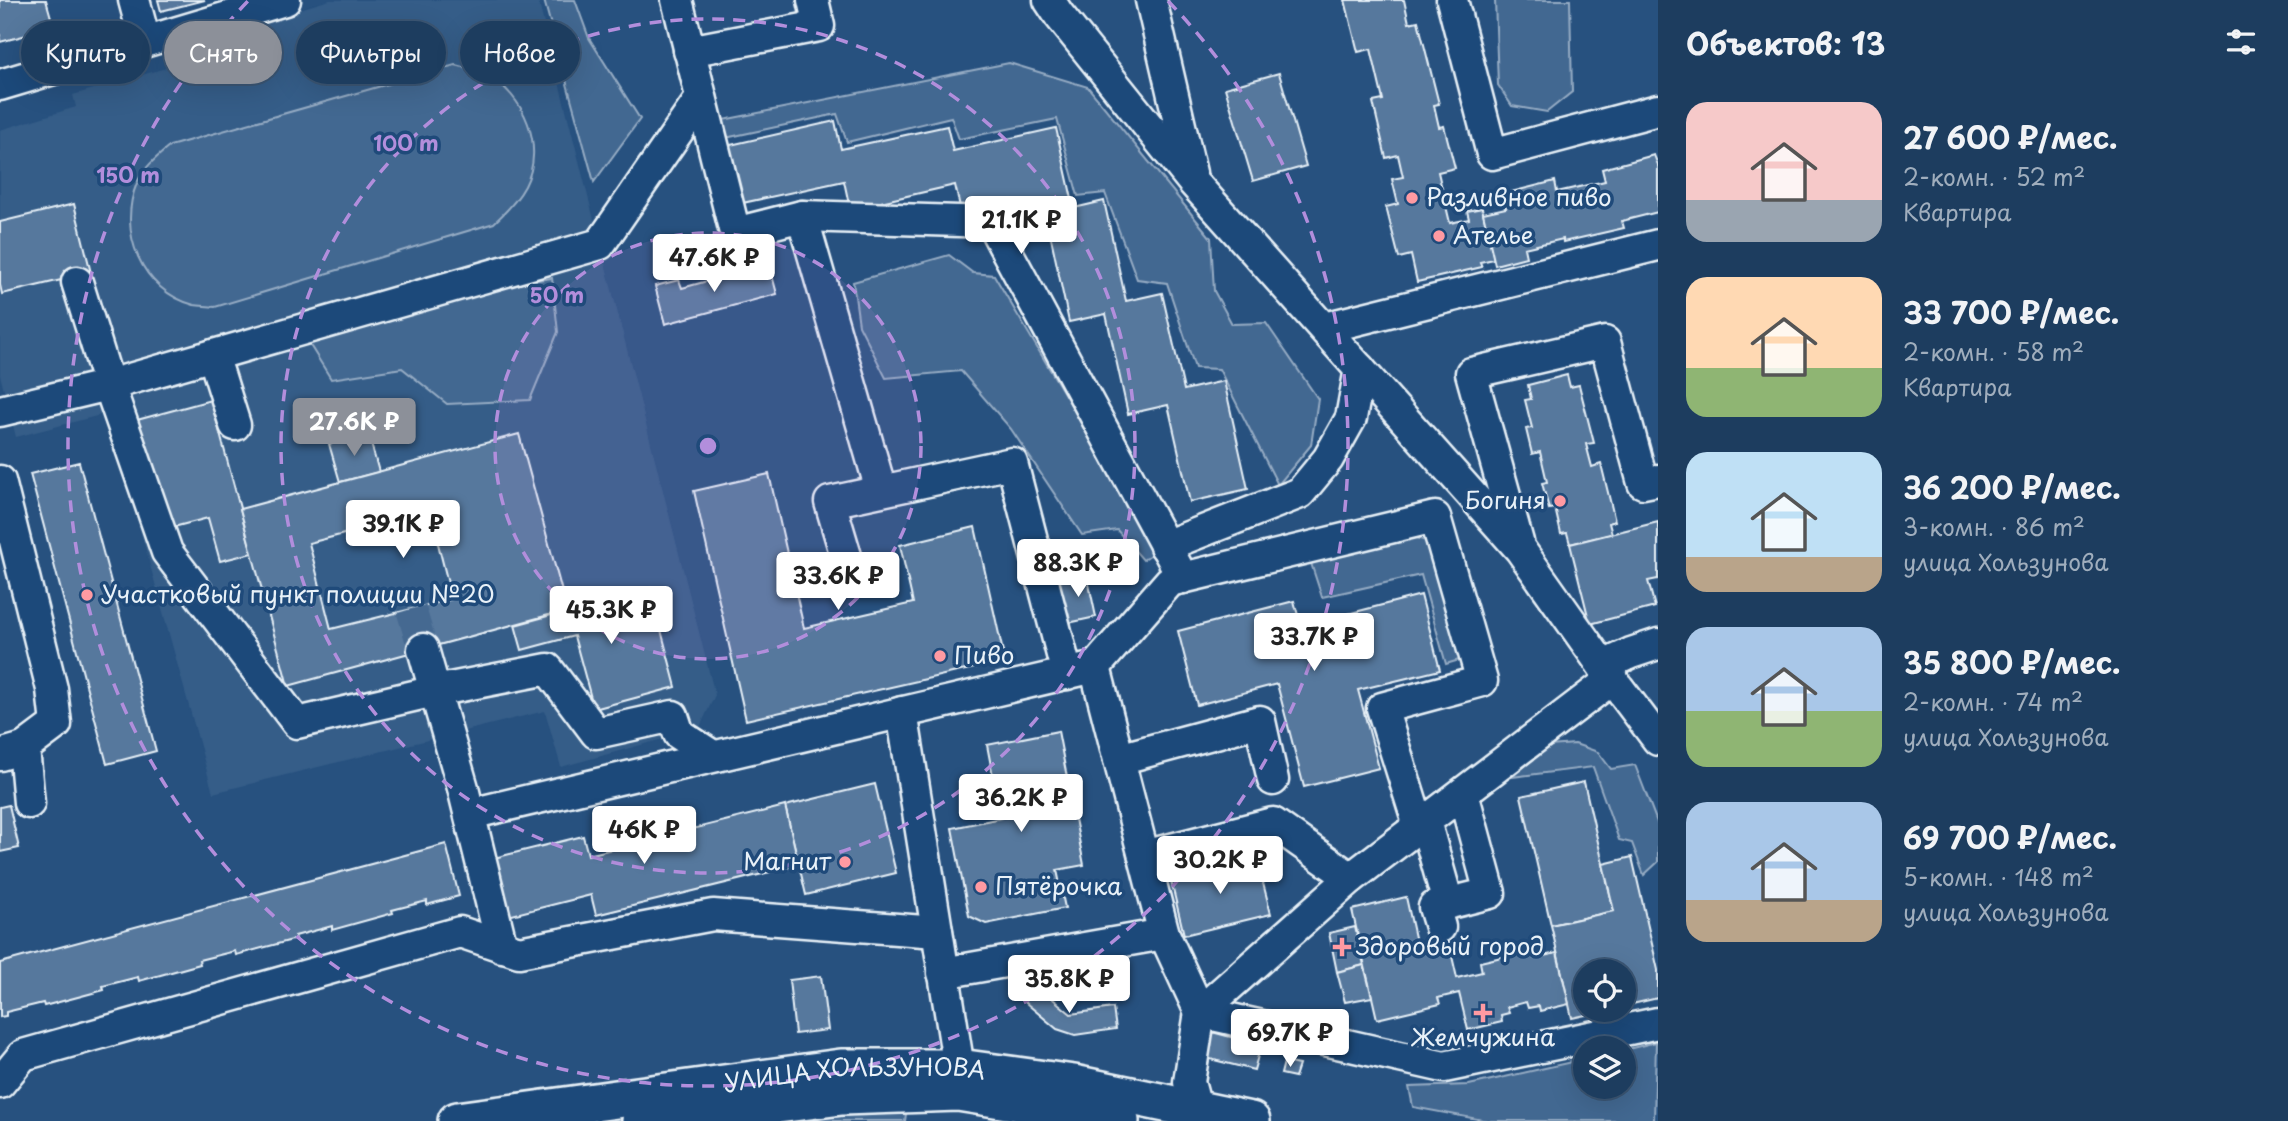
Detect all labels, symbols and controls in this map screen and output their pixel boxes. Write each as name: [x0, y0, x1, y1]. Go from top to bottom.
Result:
text: Объектов: 13: [1686, 20, 1885, 65]
chip: Купить: [21, 21, 150, 84]
chip: Снять: [164, 21, 282, 84]
chip: Фильтры: [296, 21, 446, 84]
chip: Новое: [460, 21, 580, 84]
icon: filters: [2222, 23, 2260, 61]
text: 27 600 ₽/мес.: [1903, 114, 2118, 159]
text: 100 m: [373, 126, 439, 158]
icon: home: [1742, 130, 1826, 214]
text: 150 m: [96, 158, 160, 190]
text: 2-комн. · 52 m²: [1903, 159, 2085, 194]
place label: Разливное пиво: [1426, 178, 1612, 214]
marker: Разливное пиво: [1404, 190, 1420, 206]
text: Квартира: [1903, 194, 2011, 229]
pin: 21.1K ₽: [956, 196, 1086, 256]
text: 21.1K ₽: [981, 201, 1061, 236]
place label: Ателье: [1453, 216, 1533, 252]
marker: Ателье: [1431, 228, 1447, 244]
pin: 47.6K ₽: [649, 234, 779, 294]
text: 47.6K ₽: [669, 239, 759, 274]
text: 50 m: [530, 278, 584, 310]
text: 33 700 ₽/мес.: [1903, 289, 2119, 334]
icon: home: [1742, 305, 1826, 389]
text: 2-комн. · 58 m²: [1903, 334, 2084, 369]
text: Квартира: [1903, 369, 2011, 404]
pin: 27.6K ₽: [289, 398, 419, 458]
text: 27.6K ₽: [309, 403, 399, 438]
centre of rings: [696, 434, 720, 458]
text: 36 200 ₽/мес.: [1903, 464, 2121, 509]
icon: home: [1742, 480, 1826, 564]
place label: Богиня: [1465, 481, 1546, 517]
marker: Богиня: [1552, 493, 1568, 509]
pin: 39.1K ₽: [338, 500, 468, 560]
text: 39.1K ₽: [362, 505, 444, 540]
text: 3-комн. · 86 m²: [1903, 509, 2085, 544]
pin: 88.3K ₽: [1013, 540, 1143, 599]
text: 88.3K ₽: [1033, 544, 1123, 579]
text: улица Хользунова: [1903, 544, 2109, 579]
pin: 33.6K ₽: [773, 552, 903, 612]
text: 33.6K ₽: [792, 557, 884, 592]
place label: Участковый пункт полиции №20: [101, 575, 495, 611]
pin: 45.3K ₽: [546, 586, 676, 646]
marker: Участковый пункт полиции №20: [79, 587, 95, 603]
text: 45.3K ₽: [566, 591, 656, 626]
pin: 33.7K ₽: [1249, 614, 1379, 673]
text: 33.7K ₽: [1270, 618, 1358, 653]
place label: Пиво: [954, 636, 1014, 672]
text: 35 800 ₽/мес.: [1903, 639, 2120, 684]
marker: Пиво: [932, 648, 948, 664]
icon: home: [1742, 655, 1826, 739]
text: 2-комн. · 74 m²: [1903, 684, 2083, 719]
text: улица Хользунова: [1903, 719, 2109, 754]
pin: 36.2K ₽: [956, 774, 1086, 834]
text: 36.2K ₽: [975, 779, 1067, 814]
pin: 46K ₽: [595, 806, 693, 866]
text: 46K ₽: [608, 811, 680, 846]
text: 69 700 ₽/мес.: [1903, 814, 2117, 859]
icon: home: [1742, 830, 1826, 914]
pin: 30.2K ₽: [1155, 836, 1285, 896]
text: 30.2K ₽: [1173, 841, 1267, 876]
place label: Магнит: [743, 842, 832, 878]
marker: Магнит: [837, 854, 853, 870]
text: 5-комн. · 148 m²: [1903, 859, 2094, 894]
place label: Пятёрочка: [995, 867, 1122, 903]
marker: Пятёрочка: [973, 879, 989, 895]
text: улица Хользунова: [1903, 894, 2109, 929]
place label: Здоровый город: [1355, 927, 1544, 963]
marker: Здоровый город: [1334, 939, 1350, 955]
pin: 35.8K ₽: [1004, 956, 1134, 1015]
map controls: [1573, 959, 1636, 1099]
button: locate: [1573, 959, 1636, 1022]
text: 35.8K ₽: [1024, 960, 1114, 995]
marker: Жемчужина: [1475, 1005, 1491, 1021]
pin: 69.7K ₽: [1225, 1010, 1355, 1069]
text: 69.7K ₽: [1247, 1014, 1333, 1049]
place label: Жемчужина: [1411, 1018, 1555, 1054]
button: layers: [1573, 1036, 1636, 1099]
street label: УЛИЦА ХОЛЬЗУНОВА: [721, 1047, 988, 1100]

